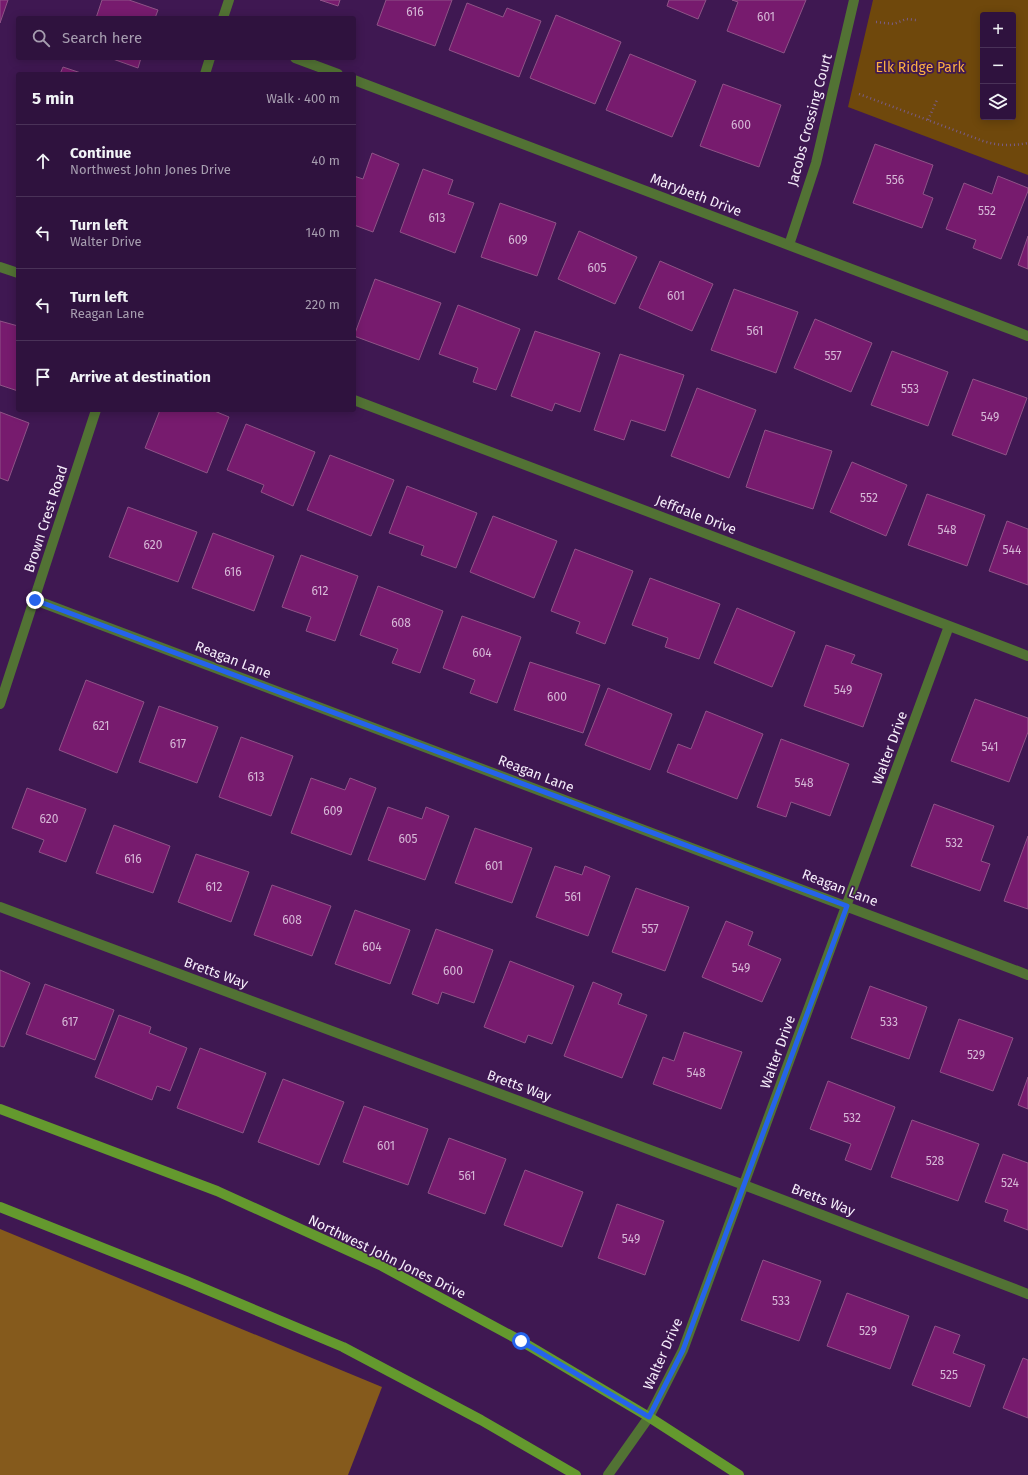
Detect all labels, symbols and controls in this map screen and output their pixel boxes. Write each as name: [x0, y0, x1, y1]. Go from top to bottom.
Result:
house number: 616: [406, 5, 424, 19]
house number: 601: [757, 10, 775, 24]
map controls: [980, 12, 1016, 120]
button: +: [980, 12, 1016, 48]
search box: [16, 16, 356, 60]
icon: search: [30, 27, 52, 49]
text: Search here: [62, 29, 142, 47]
button: −: [980, 48, 1016, 84]
street label: Jacobs Crossing Court: [784, 51, 836, 188]
park label: Elk Ridge Park: [875, 59, 965, 76]
button: layers: [980, 84, 1016, 120]
text: 5 min: [32, 88, 74, 109]
text: Walk · 400 m: [266, 91, 340, 106]
house number: 600: [731, 118, 751, 132]
text: Continue: [70, 144, 131, 162]
icon: ahead: [32, 150, 54, 172]
text: 40 m: [311, 153, 340, 168]
text: Northwest John Jones Drive: [70, 162, 231, 177]
street label: Marybeth Drive: [648, 170, 744, 220]
house number: 556: [886, 173, 904, 187]
house number: 552: [978, 204, 996, 218]
house number: 613: [429, 211, 446, 225]
text: Turn left: [70, 216, 128, 234]
icon: left: [32, 222, 54, 244]
text: 140 m: [306, 225, 340, 240]
house number: 609: [508, 233, 528, 247]
text: Walter Drive: [70, 234, 142, 249]
house number: 605: [587, 261, 607, 275]
text: Turn left: [70, 288, 128, 306]
house number: 601: [667, 289, 685, 303]
icon: left: [32, 294, 54, 316]
text: 220 m: [305, 297, 340, 312]
text: Reagan Lane: [70, 306, 144, 321]
house number: 561: [746, 324, 764, 338]
house number: 557: [824, 349, 842, 363]
icon: arrive: [32, 366, 54, 388]
text: Arrive at destination: [70, 368, 211, 386]
house number: 553: [901, 382, 919, 396]
house number: 549: [981, 410, 999, 424]
street label: Brown Crest Road: [21, 463, 71, 575]
house number: 552: [860, 491, 878, 505]
street label: Jeffdale Drive: [653, 492, 739, 538]
house number: 548: [937, 523, 957, 537]
house number: 620: [144, 538, 163, 552]
house number: 544: [1003, 543, 1022, 557]
house number: 616: [224, 565, 242, 579]
house number: 612: [312, 584, 329, 598]
route end: [26, 591, 44, 609]
house number: 608: [391, 616, 411, 630]
street label: Reagan Lane: [193, 638, 273, 682]
house number: 604: [472, 646, 492, 660]
house number: 549: [834, 683, 852, 697]
house number: 600: [547, 690, 567, 704]
street label: Walter Drive: [869, 709, 911, 787]
house number: 621: [92, 719, 110, 733]
house number: 617: [170, 737, 186, 751]
house number: 541: [982, 740, 998, 754]
street label: Reagan Lane: [496, 752, 576, 796]
house number: 613: [248, 770, 265, 784]
house number: 548: [794, 776, 814, 790]
house number: 609: [323, 804, 343, 818]
house number: 620: [40, 812, 59, 826]
house number: 605: [398, 832, 418, 846]
house number: 532: [945, 836, 963, 850]
house number: 616: [124, 852, 142, 866]
house number: 601: [485, 859, 503, 873]
street label: Reagan Lane: [800, 866, 880, 910]
house number: 612: [206, 880, 223, 894]
house number: 561: [564, 890, 582, 904]
house number: 608: [282, 913, 302, 927]
house number: 557: [641, 922, 659, 936]
house number: 604: [362, 940, 382, 954]
street label: Bretts Way: [182, 954, 250, 992]
house number: 549: [732, 961, 750, 975]
house number: 600: [443, 964, 463, 978]
street label: Walter Drive: [757, 1013, 799, 1091]
house number: 617: [62, 1015, 78, 1029]
house number: 533: [880, 1015, 898, 1029]
house number: 529: [967, 1048, 985, 1062]
house number: 548: [686, 1066, 706, 1080]
street label: Bretts Way: [485, 1067, 553, 1105]
house number: 532: [843, 1111, 861, 1125]
house number: 601: [377, 1139, 395, 1153]
house number: 528: [926, 1154, 945, 1168]
house number: 561: [458, 1169, 476, 1183]
house number: 524: [1001, 1176, 1020, 1190]
street label: Bretts Way: [789, 1180, 857, 1220]
street label: Northwest John Jones Drive: [305, 1211, 469, 1303]
house number: 549: [622, 1232, 640, 1246]
house number: 533: [772, 1294, 790, 1308]
street label: Walter Drive: [640, 1315, 686, 1393]
house number: 529: [859, 1324, 877, 1338]
route start: [512, 1332, 530, 1350]
house number: 525: [940, 1368, 958, 1382]

